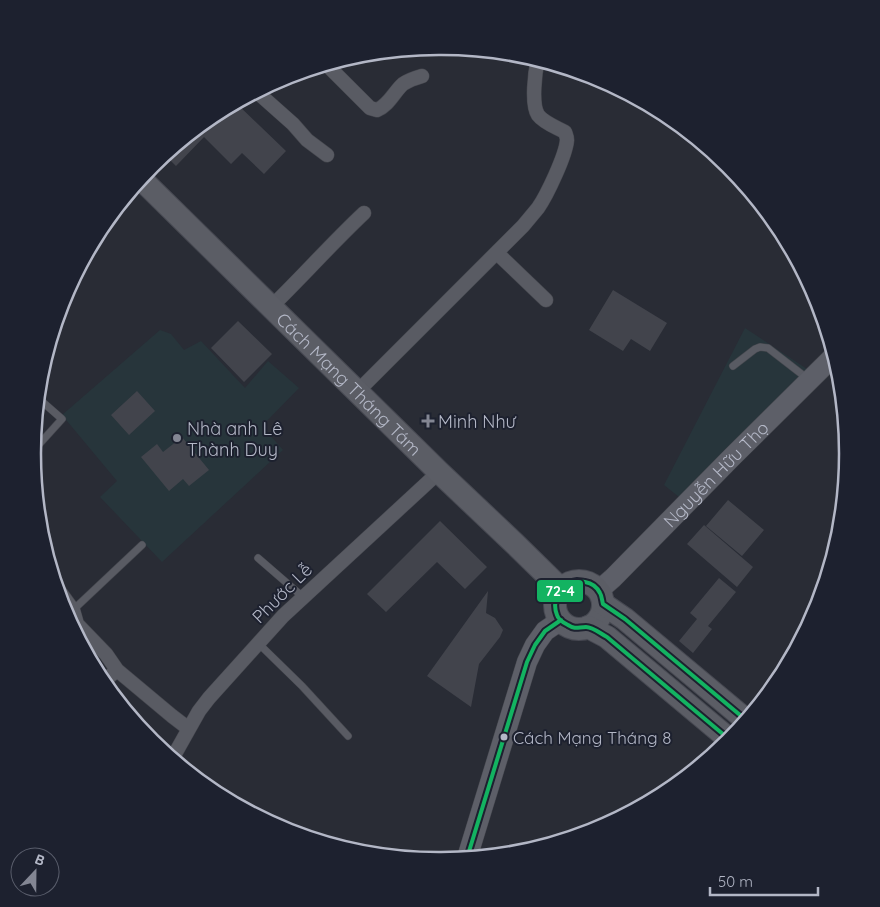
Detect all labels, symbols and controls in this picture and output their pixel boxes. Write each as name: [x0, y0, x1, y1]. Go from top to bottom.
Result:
street label: Cách Mạng Tháng Tám: [272, 307, 427, 460]
place label: Minh Như: [438, 410, 517, 433]
marker: Minh Như: [422, 415, 434, 427]
street label: Nguyễn Hữu Thọ: [658, 416, 773, 532]
place label: Nhà anh Lê Thành Duy: [187, 417, 282, 461]
marker: Nhà anh Lê Thành Duy: [171, 432, 183, 444]
street label: Phước Lễ: [247, 558, 317, 628]
line badge: 72-4: [536, 579, 584, 603]
text: 72-4: [545, 582, 575, 600]
place label: Cách Mạng Tháng 8: [513, 727, 671, 748]
marker: Cách Mạng Tháng 8: [499, 732, 509, 742]
north arrow: [10, 847, 60, 897]
text: B: [32, 850, 47, 870]
scale bar: [710, 864, 818, 896]
text: 50 m: [718, 872, 753, 891]

